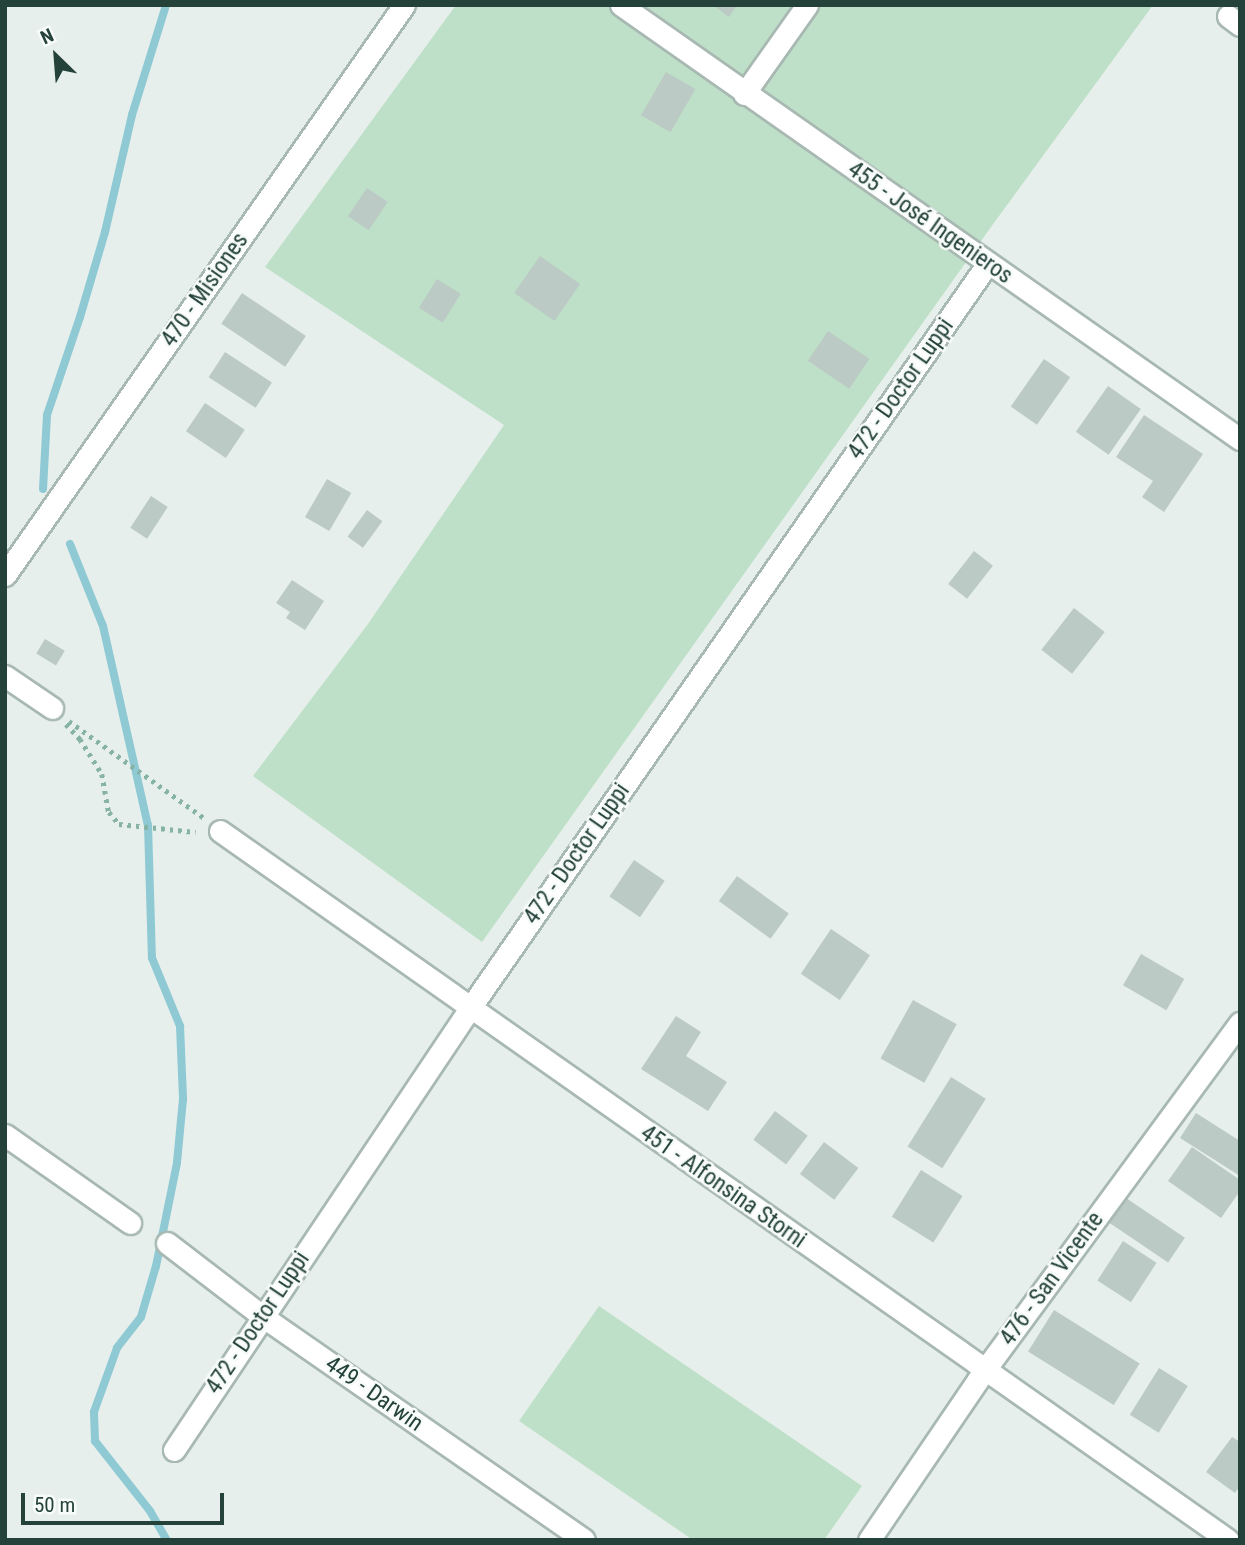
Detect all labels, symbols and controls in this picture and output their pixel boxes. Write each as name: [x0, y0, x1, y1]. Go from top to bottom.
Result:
north arrow: [21, 21, 91, 91]
text: N: [37, 24, 57, 49]
street label: 455 - José Ingenieros: [842, 156, 1018, 290]
street label: 470 - Misiones: [156, 228, 254, 352]
street label: 472 - Doctor Luppi: [842, 313, 960, 465]
street label: 472 - Doctor Luppi: [518, 778, 636, 930]
street label: 451 - Alfonsina Storni: [635, 1120, 811, 1254]
street label: 476 - San Vicente: [994, 1207, 1110, 1351]
street label: 472 - Doctor Luppi: [200, 1247, 316, 1399]
street label: 449 - Darwin: [320, 1350, 428, 1438]
scale bar: [24, 1478, 228, 1522]
text: 50 m: [34, 1493, 75, 1517]

